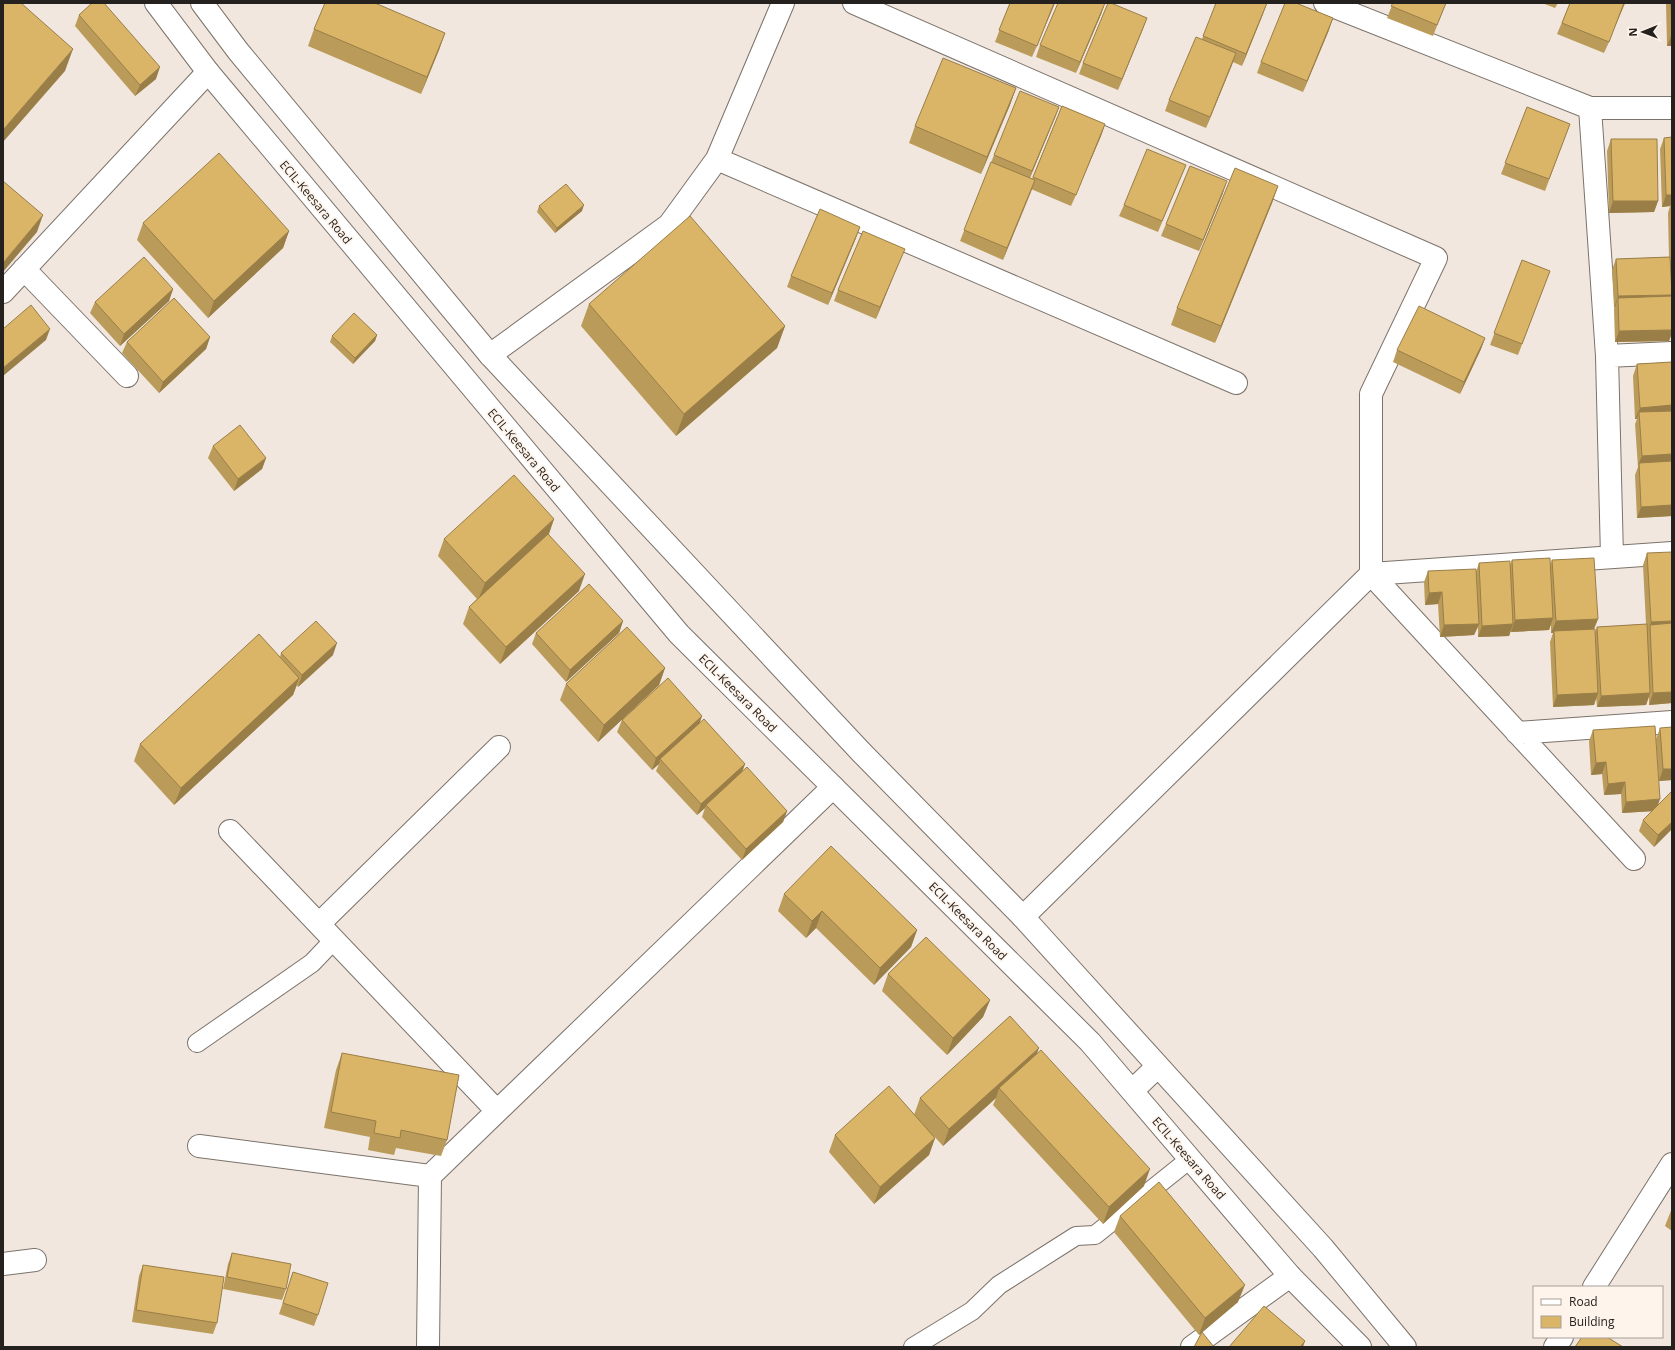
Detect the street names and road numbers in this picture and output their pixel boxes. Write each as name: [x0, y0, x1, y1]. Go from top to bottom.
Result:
street label: ECIL-Keesara Road: [276, 157, 356, 247]
street label: ECIL-Keesara Road: [484, 405, 564, 495]
street label: ECIL-Keesara Road: [695, 650, 781, 736]
street label: ECIL-Keesara Road: [925, 878, 1011, 964]
street label: ECIL-Keesara Road: [1148, 1113, 1230, 1203]

